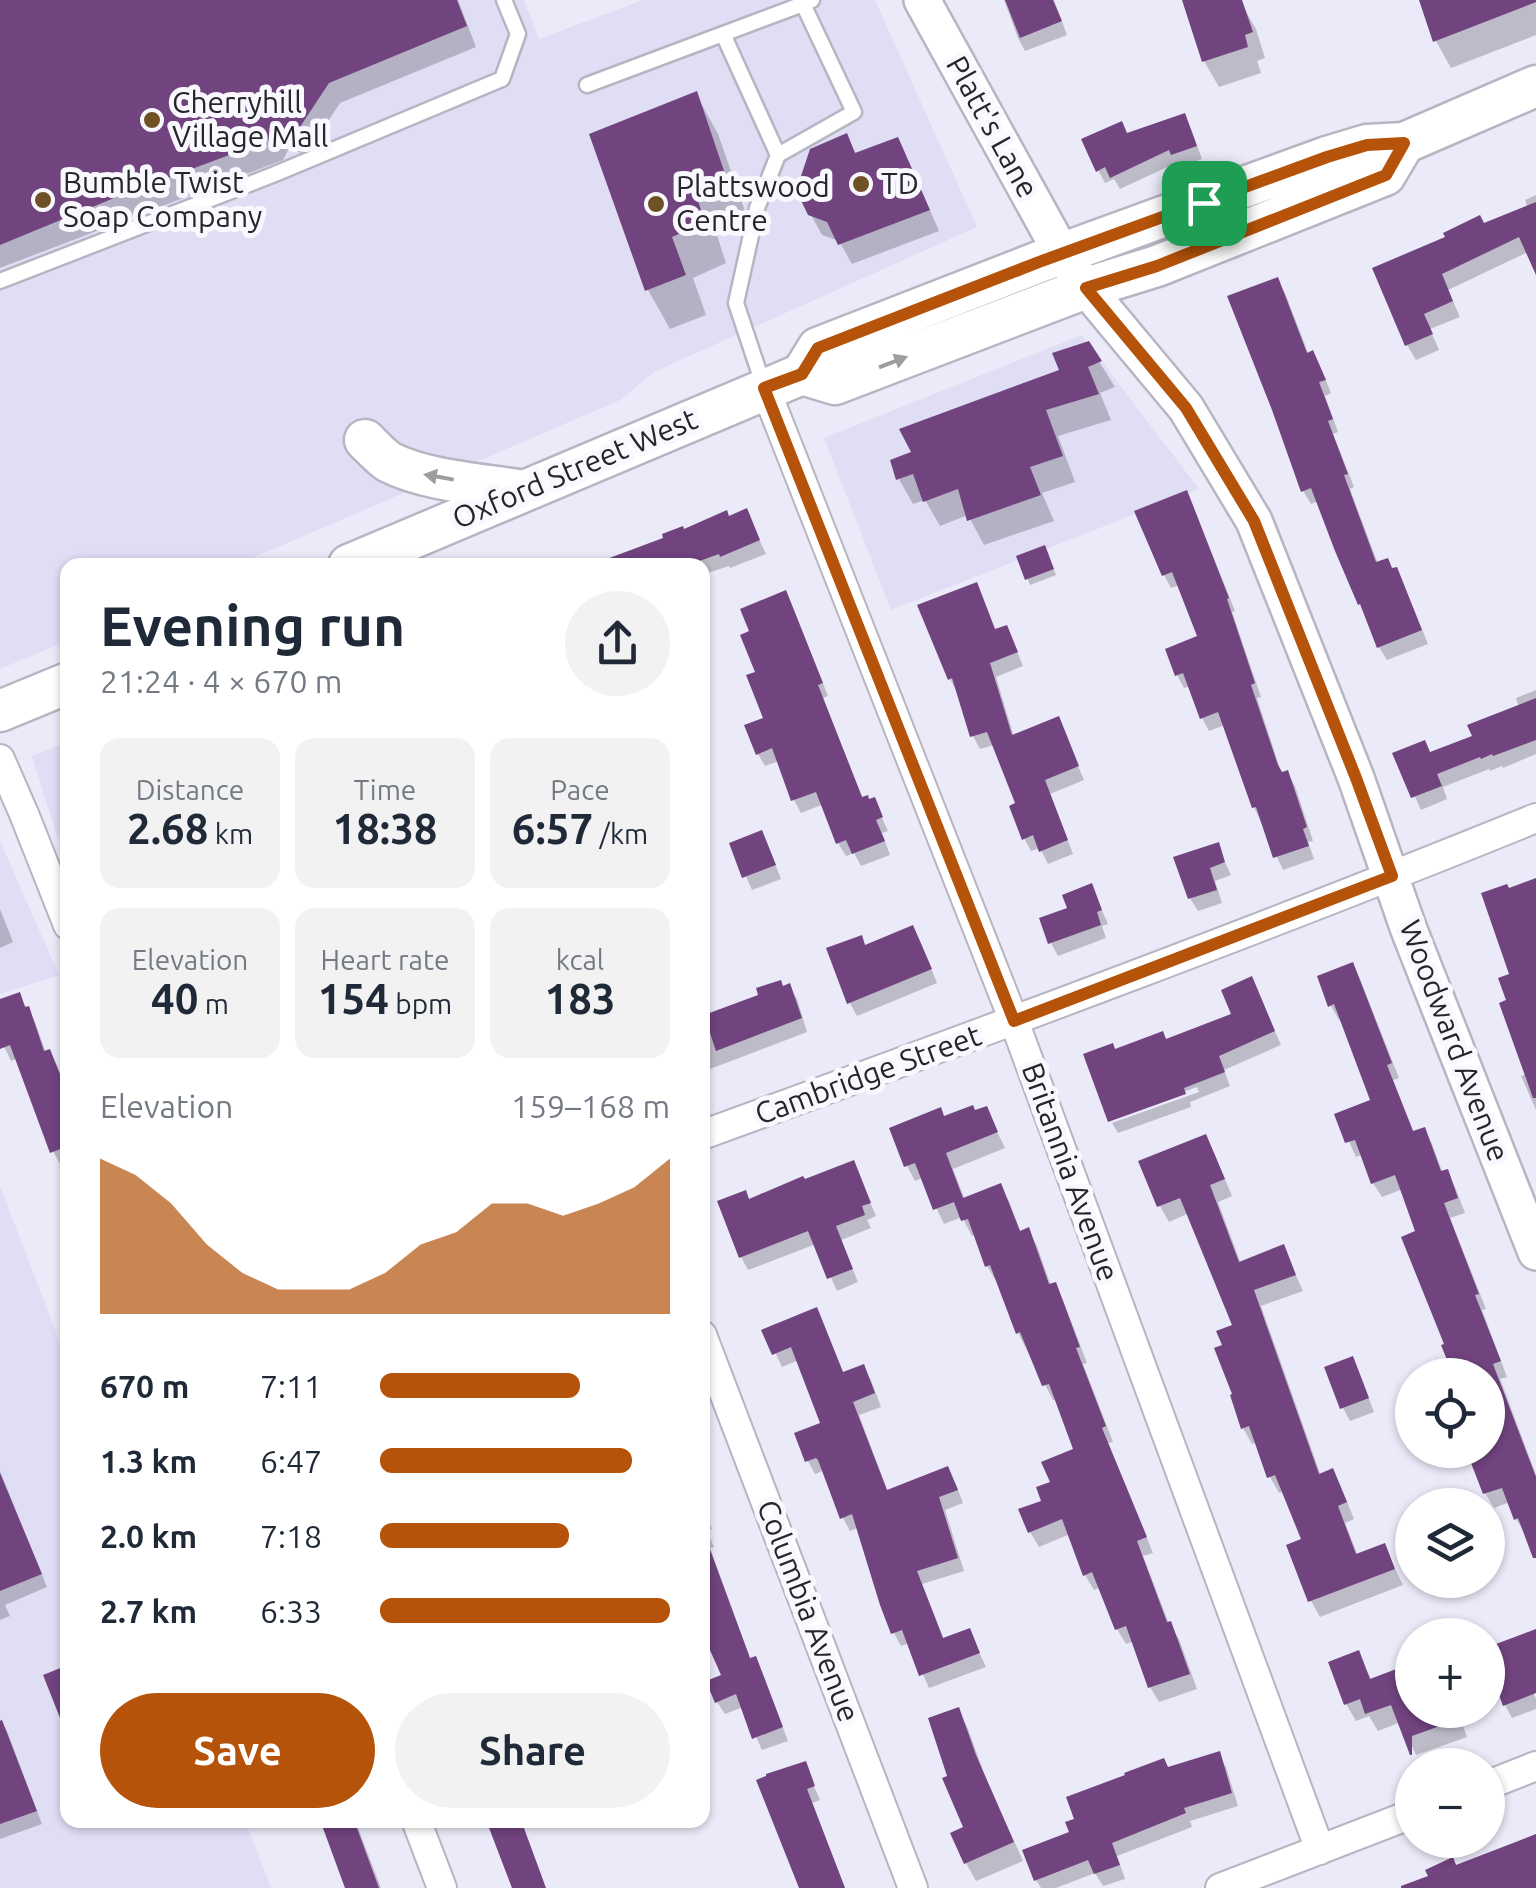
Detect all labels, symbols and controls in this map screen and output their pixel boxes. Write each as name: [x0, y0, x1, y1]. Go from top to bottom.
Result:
street label: Platt's Lane: [940, 50, 1046, 203]
place label: Cherryhill Village Mall: [172, 85, 329, 153]
marker: Cherryhill Village Mall: [141, 109, 163, 131]
pin: [1162, 161, 1247, 246]
place label: Bumble Twist Soap Company: [63, 165, 262, 233]
place label: TD: [881, 166, 919, 200]
place label: Plattswood Centre: [676, 169, 830, 237]
marker: TD: [850, 173, 872, 195]
icon: arrive: [1177, 176, 1232, 231]
marker: Bumble Twist Soap Company: [32, 189, 54, 211]
marker: Plattswood Centre: [645, 193, 667, 215]
one-way arrow: [879, 353, 909, 369]
street label: Oxford Street West: [447, 401, 702, 535]
one-way arrow: [423, 469, 455, 484]
button: share: [565, 591, 670, 696]
text: Evening run: [100, 595, 405, 656]
text: 21:24 · 4 × 670 m: [100, 663, 342, 699]
text: Distance: [136, 774, 244, 805]
text: Time: [354, 774, 416, 805]
text: Pace: [550, 774, 610, 805]
text: 2.68: [127, 805, 208, 852]
text: 18:38: [332, 805, 438, 852]
text: 6:57: [512, 805, 593, 852]
text: km: [208, 818, 253, 849]
text: /km: [593, 818, 648, 849]
street label: Woodward Avenue: [1393, 915, 1517, 1166]
text: Elevation: [132, 944, 248, 975]
text: Heart rate: [321, 944, 449, 975]
text: kcal: [556, 944, 604, 975]
text: 40: [151, 975, 198, 1022]
text: 154: [318, 975, 389, 1022]
text: 183: [544, 975, 616, 1022]
text: m: [198, 988, 229, 1019]
text: bpm: [389, 988, 452, 1019]
street label: Cambridge Street: [750, 1017, 985, 1131]
street label: Britannia Avenue: [1016, 1058, 1126, 1285]
text: Elevation: [100, 1088, 233, 1124]
text: 159–168 m: [511, 1088, 670, 1124]
map controls: [1395, 1358, 1505, 1858]
button: locate: [1395, 1358, 1505, 1468]
text: 670 m: [100, 1368, 189, 1404]
text: 7:11: [260, 1368, 322, 1404]
text: 1.3 km: [100, 1443, 197, 1479]
text: 6:47: [260, 1443, 322, 1479]
button: layers: [1395, 1488, 1505, 1598]
street label: Columbia Avenue: [751, 1495, 867, 1726]
text: 2.0 km: [100, 1518, 197, 1554]
text: 7:18: [260, 1518, 322, 1554]
text: 2.7 km: [100, 1593, 197, 1629]
text: 6:33: [260, 1593, 322, 1629]
button: +: [1395, 1618, 1505, 1728]
button: Save: [100, 1693, 375, 1808]
button: Share: [395, 1693, 670, 1808]
button: −: [1395, 1748, 1505, 1858]

